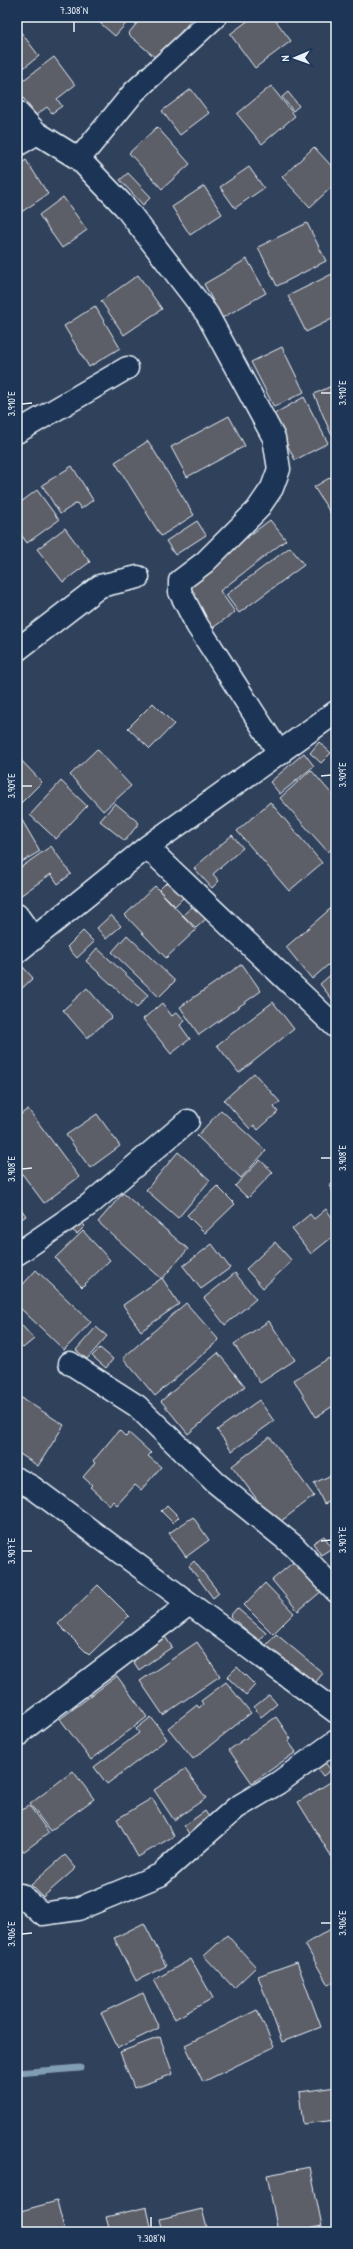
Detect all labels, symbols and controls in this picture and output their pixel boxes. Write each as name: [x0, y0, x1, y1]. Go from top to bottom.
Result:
text: 7.308°N: [60, 4, 88, 17]
north arrow: [275, 38, 315, 78]
text: N: [278, 55, 292, 62]
text: 3.910°E: [336, 380, 349, 406]
text: 3.910°E: [5, 391, 18, 417]
text: 3.909°E: [336, 762, 349, 788]
text: 3.909°E: [5, 773, 18, 799]
text: 3.908°E: [336, 1145, 349, 1171]
text: 3.908°E: [5, 1156, 18, 1182]
text: 3.907°E: [336, 1526, 349, 1553]
text: 3.907°E: [5, 1537, 18, 1564]
text: 3.906°E: [336, 1910, 349, 1936]
text: 3.906°E: [5, 1921, 18, 1947]
text: 7.308°N: [137, 2232, 165, 2245]

